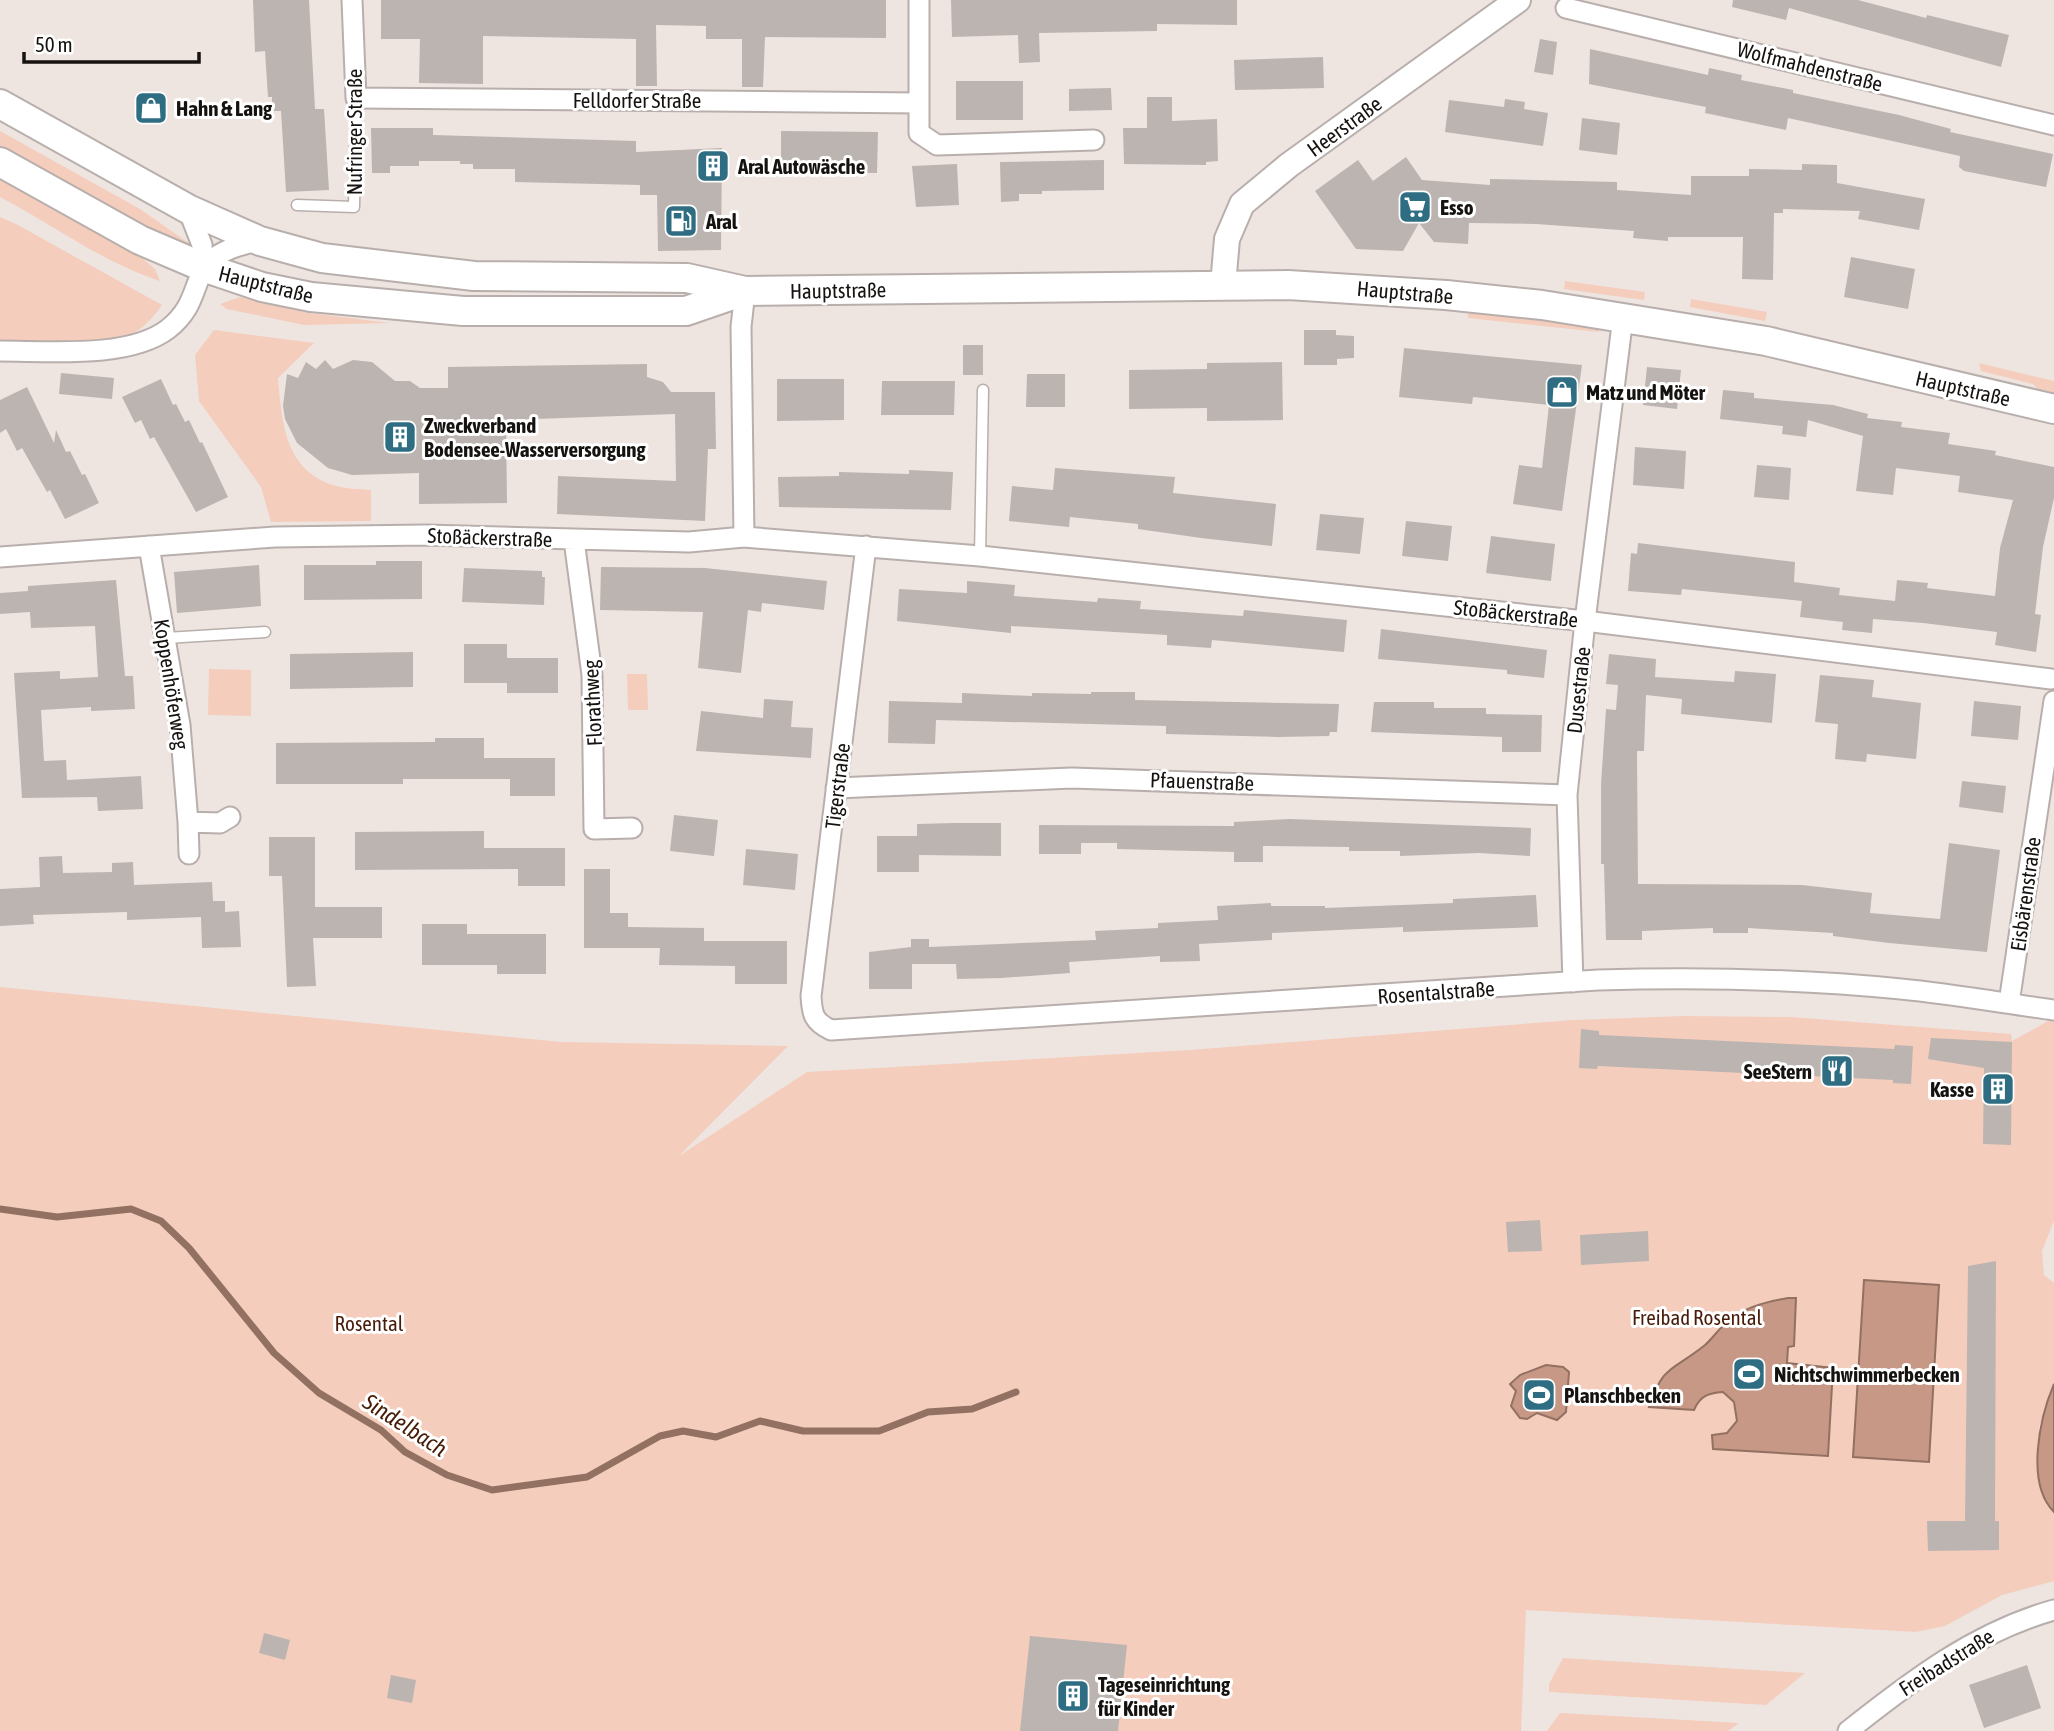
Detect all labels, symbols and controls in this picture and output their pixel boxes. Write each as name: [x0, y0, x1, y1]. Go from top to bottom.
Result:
scale bar: [24, 21, 200, 65]
text: 50 m: [35, 32, 73, 56]
street label: Wolfmahdenstraße: [1735, 36, 1885, 96]
street label: Nufringer Straße: [342, 69, 366, 195]
street label: Felldorfer Straße: [573, 88, 701, 112]
shop icon: Hahn & Lang: [132, 89, 170, 127]
street label: Heerstraße: [1302, 91, 1386, 161]
place label: Hahn & Lang: [176, 96, 273, 120]
building icon: Aral Autowäsche: [694, 147, 732, 185]
place label: Aral Autowäsche: [737, 154, 865, 178]
supermarket icon: Esso: [1396, 188, 1434, 226]
place label: Esso: [1440, 195, 1474, 219]
fuel station icon: Aral: [662, 202, 700, 240]
place label: Aral: [705, 209, 738, 233]
street label: Hauptstraße: [216, 261, 316, 307]
street label: Hauptstraße: [1356, 276, 1454, 308]
street label: Hauptstraße: [790, 277, 886, 303]
street label: Hauptstraße: [1913, 365, 2013, 411]
shop icon: Matz und Möter: [1543, 373, 1581, 411]
place label: Matz und Möter: [1586, 380, 1706, 404]
place label: Zweckverband Bodensee-Wasserversorgung: [424, 413, 646, 461]
building icon: Zweckverband Bodensee-Wasserversorgung: [381, 418, 419, 456]
street label: Stoßäckerstraße: [427, 523, 553, 551]
street label: Stoßäckerstraße: [1453, 595, 1579, 631]
street label: Koppenhöferweg: [150, 617, 194, 751]
street label: Dusestraße: [1562, 645, 1594, 735]
street label: Florathweg: [578, 659, 606, 747]
street label: Tigerstraße: [820, 742, 854, 830]
street label: Pfauenstraße: [1150, 767, 1254, 795]
street label: Eisbärenstraße: [2005, 835, 2045, 953]
street label: Rosentalstraße: [1377, 976, 1495, 1008]
restaurant icon: SeeStern: [1818, 1052, 1856, 1090]
place label: SeeStern: [1744, 1059, 1812, 1083]
building icon: Kasse: [1979, 1070, 2017, 1108]
place label: Kasse: [1930, 1077, 1974, 1101]
park label: Freibad Rosental: [1632, 1305, 1762, 1329]
park label: Rosental: [335, 1311, 404, 1335]
sports icon: Nichtschwimmerbecken: [1730, 1355, 1768, 1393]
place label: Nichtschwimmerbecken: [1774, 1362, 1960, 1386]
sports icon: Planschbecken: [1520, 1376, 1558, 1414]
place label: Planschbecken: [1564, 1383, 1681, 1407]
water label: Sindelbach: [357, 1388, 452, 1462]
street label: Freibadstraße: [1894, 1624, 1998, 1700]
place label: Tageseinrichtung für Kinder: [1097, 1672, 1231, 1720]
building icon: Tageseinrichtung für Kinder: [1054, 1677, 1092, 1715]

